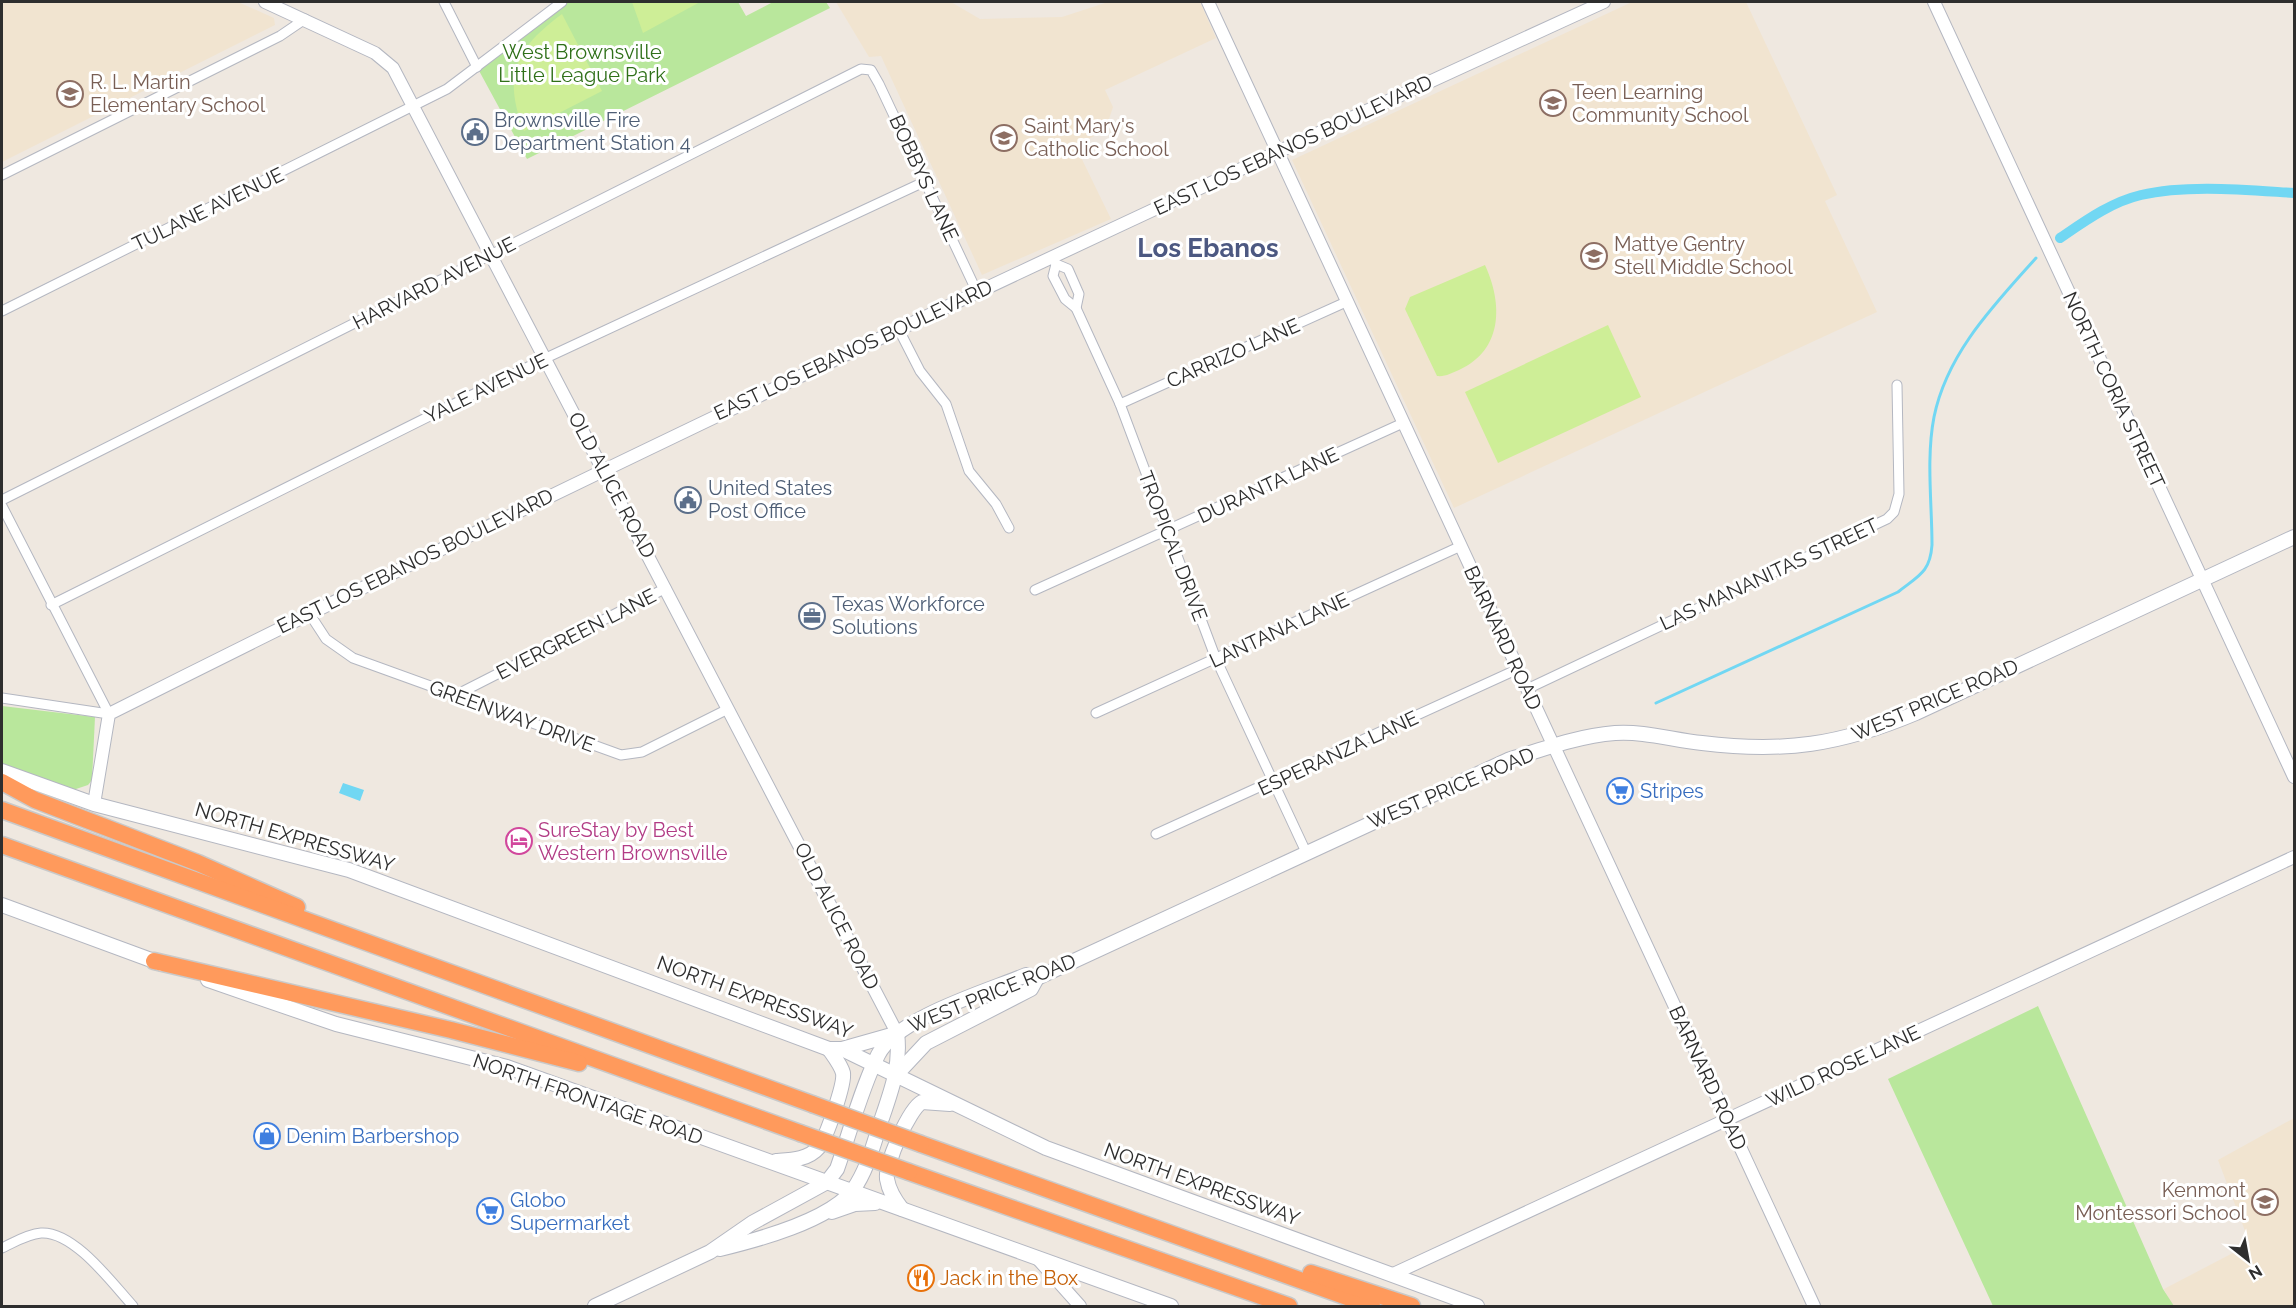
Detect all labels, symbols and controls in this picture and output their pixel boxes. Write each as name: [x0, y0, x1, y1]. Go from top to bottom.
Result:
park label: West Brownsville Little League Park: [498, 40, 666, 87]
place label: R. L. Martin Elementary School: [90, 70, 266, 117]
street label: EAST LOS EBANOS BOULEVARD: [1150, 70, 1436, 220]
school or university icon: R. L. Martin Elementary School: [55, 79, 85, 109]
place label: Teen Learning Community School: [1572, 80, 1749, 127]
school or university icon: Teen Learning Community School: [1538, 88, 1568, 118]
place label: Brownsville Fire Department Station 4: [494, 108, 691, 155]
street label: BOBBYS LANE: [884, 111, 964, 245]
place label: Saint Mary's Catholic School: [1024, 114, 1169, 161]
public building icon: Brownsville Fire Department Station 4: [460, 117, 490, 147]
school or university icon: Saint Mary's Catholic School: [989, 123, 1019, 153]
street label: TULANE AVENUE: [128, 162, 288, 256]
street label: HARVARD AVENUE: [349, 232, 519, 334]
place label: Mattye Gentry Stell Middle School: [1614, 232, 1793, 279]
district label: Los Ebanos: [1137, 233, 1279, 263]
school or university icon: Mattye Gentry Stell Middle School: [1579, 241, 1609, 271]
street label: EAST LOS EBANOS BOULEVARD: [710, 275, 996, 425]
street label: NORTH CORIA STREET: [2058, 288, 2170, 492]
street label: CARRIZO LANE: [1163, 313, 1303, 393]
street label: YALE AVENUE: [420, 348, 552, 428]
street label: OLD ALICE ROAD: [563, 408, 661, 562]
street label: DURANTA LANE: [1194, 442, 1342, 528]
street label: TROPICAL DRIVE: [1133, 467, 1213, 625]
place label: United States Post Office: [708, 476, 832, 523]
street label: EAST LOS EBANOS BOULEVARD: [273, 483, 557, 639]
public building icon: United States Post Office: [673, 485, 703, 515]
street label: LAS MANANITAS STREET: [1656, 513, 1882, 635]
street label: BARNARD ROAD: [1459, 562, 1547, 714]
street label: EVERGREEN LANE: [492, 583, 660, 685]
street label: LANTANA LANE: [1205, 587, 1353, 673]
place label: Texas Workforce Solutions: [832, 592, 985, 639]
office icon: Texas Workforce Solutions: [797, 601, 827, 631]
street label: WEST PRICE ROAD: [1848, 654, 2022, 746]
street label: GREENWAY DRIVE: [426, 675, 598, 757]
street label: ESPERANZA LANE: [1254, 705, 1422, 801]
street label: WEST PRICE ROAD: [1364, 742, 1538, 834]
supermarket icon: Stripes: [1605, 776, 1635, 806]
place label: Stripes: [1640, 779, 1704, 803]
street label: NORTH EXPRESSWAY: [192, 797, 398, 877]
place label: SureStay by Best Western Brownsville: [538, 818, 728, 865]
hotel icon: SureStay by Best Western Brownsville: [504, 826, 534, 856]
street label: OLD ALICE ROAD: [790, 838, 884, 994]
street label: WEST PRICE ROAD: [905, 948, 1079, 1038]
street label: NORTH EXPRESSWAY: [654, 950, 856, 1044]
street label: BARNARD ROAD: [1664, 1002, 1752, 1154]
street label: WILD ROSE LANE: [1762, 1020, 1924, 1112]
street label: NORTH FRONTAGE ROAD: [470, 1048, 706, 1150]
shop icon: Denim Barbershop: [252, 1121, 282, 1151]
place label: Denim Barbershop: [286, 1124, 459, 1148]
street label: NORTH EXPRESSWAY: [1101, 1137, 1303, 1231]
place label: Kenmont Montessori School: [2075, 1178, 2247, 1225]
school or university icon: Kenmont Montessori School: [2250, 1187, 2280, 1217]
place label: Globo Supermarket: [510, 1188, 630, 1235]
supermarket icon: Globo Supermarket: [475, 1196, 505, 1226]
north arrow: [2218, 1230, 2278, 1290]
text: N: [2245, 1261, 2266, 1284]
restaurant icon: Jack in the Box: [906, 1263, 936, 1293]
place label: Jack in the Box: [940, 1266, 1078, 1290]

